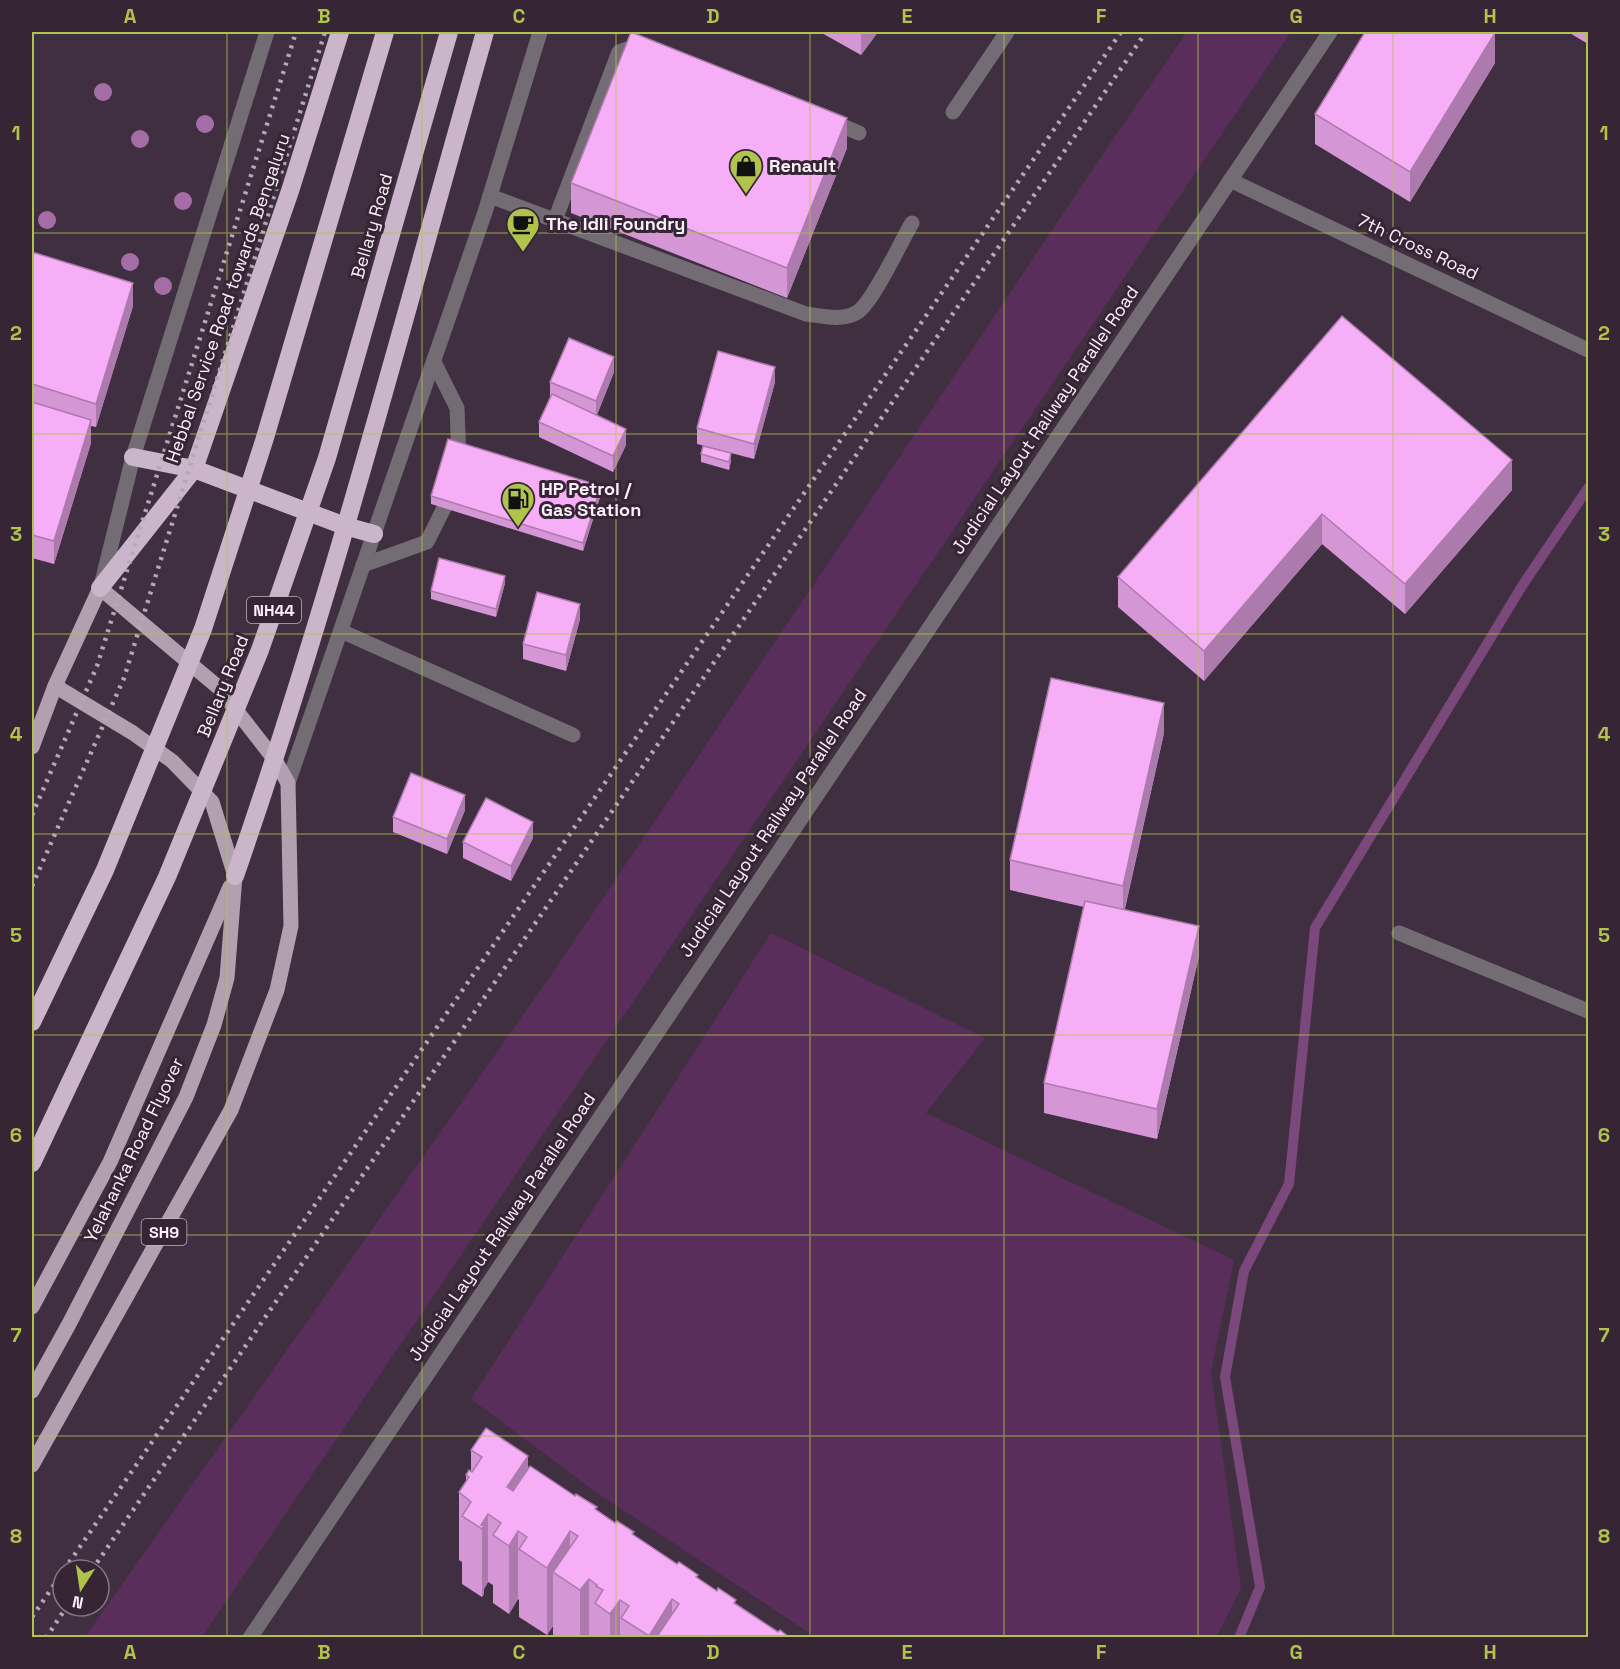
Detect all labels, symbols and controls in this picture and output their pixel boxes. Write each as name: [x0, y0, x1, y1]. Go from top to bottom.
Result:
text: A: [124, 3, 137, 29]
text: B: [317, 3, 331, 29]
text: C: [513, 3, 526, 29]
text: D: [706, 3, 720, 29]
text: E: [901, 3, 913, 29]
text: F: [1096, 3, 1107, 29]
text: G: [1289, 3, 1303, 29]
text: H: [1483, 3, 1497, 29]
text: 1: [11, 120, 21, 146]
text: 1: [1599, 120, 1609, 146]
street label: Hebbal Service Road towards Bengaluru: [160, 130, 295, 466]
shop icon: Renault: [728, 148, 764, 195]
place label: Renault: [769, 154, 836, 177]
street label: Bellary Road: [346, 171, 398, 281]
cafe icon: The Idli Foundry: [505, 206, 541, 253]
street label: 7th Cross Road: [1354, 208, 1482, 285]
place label: The Idli Foundry: [546, 212, 685, 235]
street label: Judicial Layout Railway Parallel Road: [946, 281, 1143, 558]
text: 2: [10, 320, 22, 346]
text: 2: [1598, 320, 1610, 346]
place label: HP Petrol / Gas Station: [541, 477, 641, 521]
fuel station icon: HP Petrol / Gas Station: [500, 481, 536, 528]
text: 3: [10, 521, 22, 547]
text: 3: [1598, 521, 1610, 547]
road number: NH44: [247, 597, 301, 623]
street label: Bellary Road: [192, 631, 253, 740]
street label: Judicial Layout Railway Parallel Road: [674, 684, 871, 961]
text: 4: [10, 721, 23, 747]
text: 4: [1598, 721, 1611, 747]
text: 5: [10, 922, 22, 948]
text: 5: [1598, 922, 1610, 948]
street label: Yelahanka Road Flyover: [79, 1053, 189, 1246]
street label: Judicial Layout Railway Parallel Road: [403, 1088, 600, 1365]
text: 6: [10, 1122, 22, 1148]
text: 6: [1598, 1122, 1610, 1148]
road number: SH9: [142, 1219, 186, 1245]
text: 7: [10, 1322, 22, 1348]
text: 7: [1598, 1322, 1610, 1348]
text: 8: [10, 1523, 22, 1549]
text: 8: [1598, 1523, 1610, 1549]
north arrow: [51, 1558, 111, 1618]
text: N: [71, 1591, 85, 1614]
text: A: [124, 1639, 137, 1665]
text: B: [317, 1639, 331, 1665]
text: C: [513, 1639, 526, 1665]
text: D: [706, 1639, 720, 1665]
text: E: [901, 1639, 913, 1665]
text: F: [1096, 1639, 1107, 1665]
text: G: [1289, 1639, 1303, 1665]
text: H: [1483, 1639, 1497, 1665]

